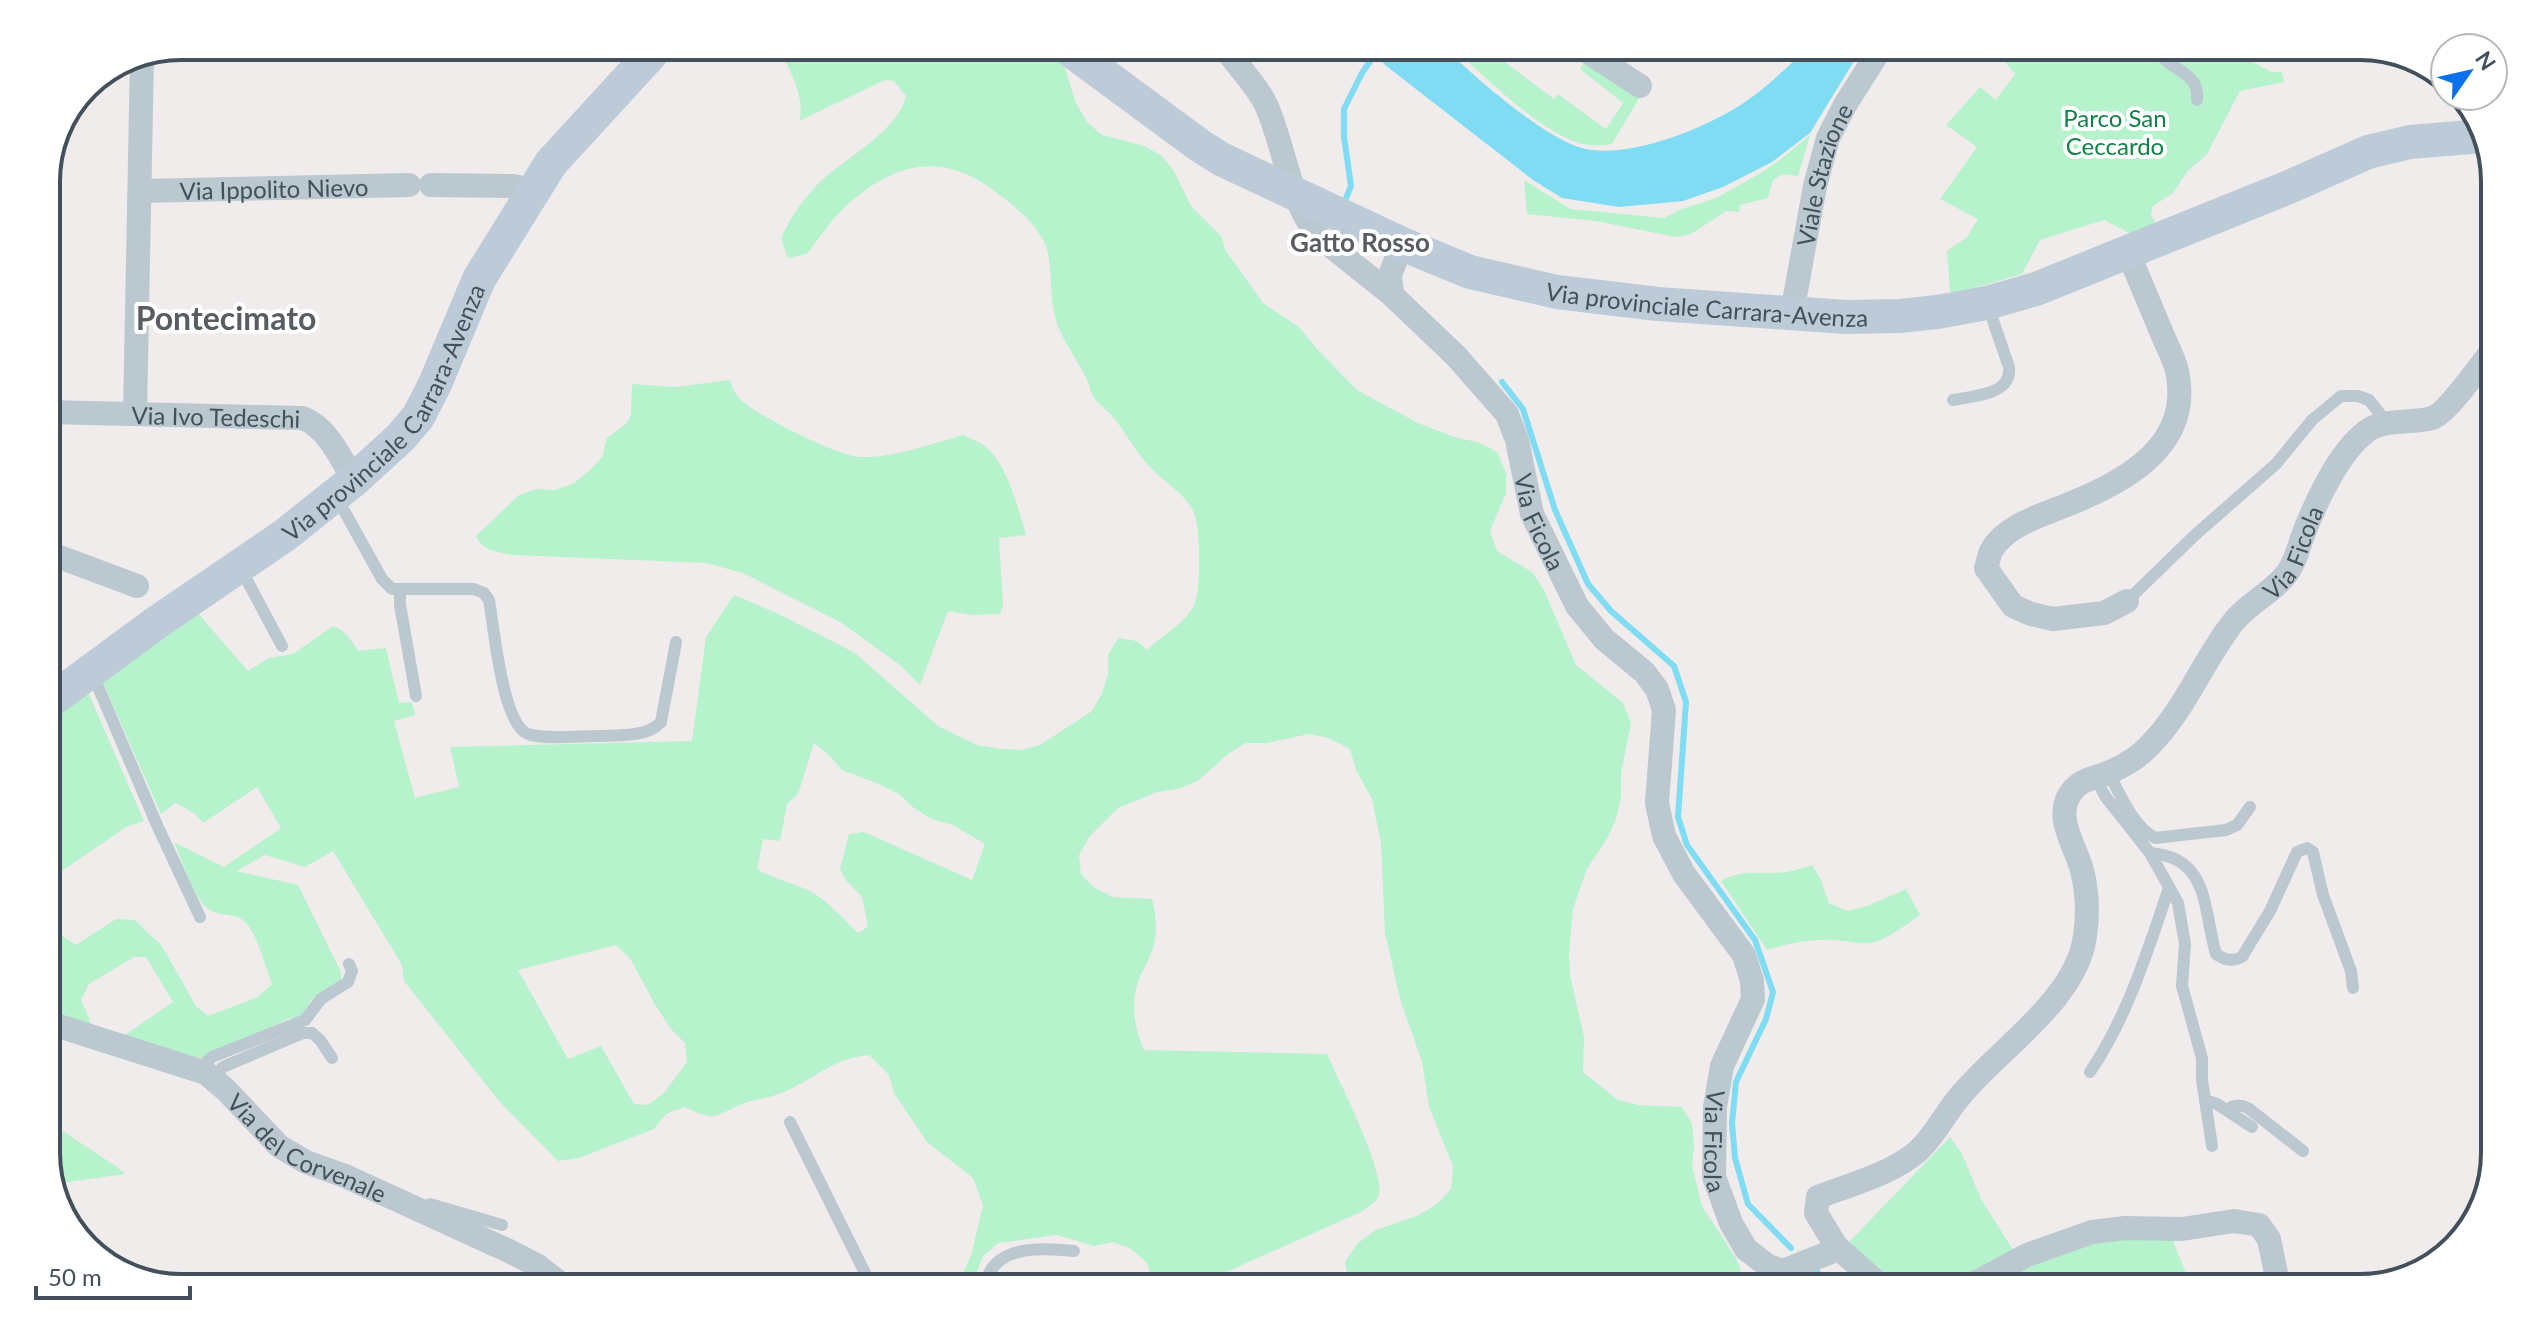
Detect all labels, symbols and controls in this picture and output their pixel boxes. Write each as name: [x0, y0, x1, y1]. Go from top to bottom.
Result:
north arrow: [2429, 32, 2509, 112]
text: N: [2470, 46, 2502, 75]
street label: Viale Stazione: [1790, 98, 1858, 249]
park label: Parco San Ceccardo: [2063, 103, 2167, 160]
street label: Via Ippolito Nievo: [179, 171, 369, 205]
district label: Gatto Rosso: [1290, 226, 1430, 258]
street label: Via provinciale Carrara-Avenza: [1543, 275, 1868, 332]
street label: Via provinciale Carrara-Avenza: [276, 279, 490, 547]
district label: Pontecimato: [136, 298, 316, 337]
street label: Via Ivo Tedeschi: [131, 400, 301, 432]
street label: Via Ficola: [1510, 471, 1572, 575]
street label: Via Ficola: [2256, 501, 2328, 605]
street label: Via del Corvenale: [222, 1087, 391, 1208]
street label: Via Ficola: [1699, 1088, 1733, 1196]
scale bar: [36, 1250, 190, 1300]
text: 50 m: [48, 1262, 102, 1291]

